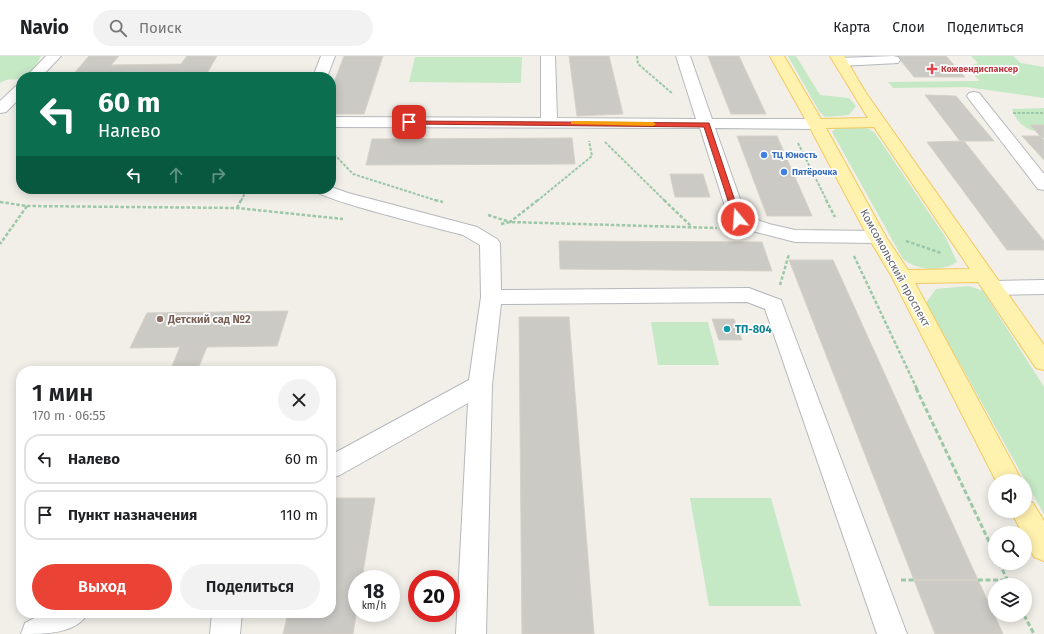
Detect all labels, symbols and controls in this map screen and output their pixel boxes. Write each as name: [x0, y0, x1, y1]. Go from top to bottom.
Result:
search box: [93, 10, 373, 46]
text: Navio: [20, 16, 69, 39]
icon: search: [107, 17, 129, 39]
text: Поиск: [139, 19, 182, 37]
text: Карта: [833, 19, 870, 36]
text: Слои: [892, 19, 925, 36]
text: Поделиться: [947, 19, 1024, 36]
marker: Кожвендиспансер: [926, 63, 938, 75]
place label: Кожвендиспансер: [941, 64, 1019, 74]
text: 60 m: [98, 86, 160, 119]
icon: left: [32, 88, 84, 140]
pin: [392, 105, 426, 139]
icon: arrive: [398, 111, 420, 133]
text: Налево: [98, 120, 161, 142]
marker: ТЦ Юность: [759, 150, 769, 160]
place label: ТЦ Юность: [772, 150, 818, 160]
icon: left: [123, 164, 145, 186]
icon: ahead: [165, 164, 187, 186]
icon: right: [207, 164, 229, 186]
marker: Пятёрочка: [779, 167, 789, 177]
place label: Пятёрочка: [792, 167, 837, 177]
position arrow: [717, 198, 759, 240]
street label: Комсомольский проспект: [857, 207, 933, 329]
place label: Детский сад №2: [167, 313, 251, 326]
marker: Детский сад №2: [155, 314, 165, 324]
place label: ТП-804: [735, 323, 772, 336]
marker: ТП-804: [722, 324, 732, 334]
text: 1 мин: [32, 379, 93, 407]
button: close: [278, 379, 320, 421]
text: 170 m · 06:55: [32, 408, 105, 423]
icon: left: [34, 448, 56, 470]
text: Налево: [68, 450, 120, 468]
text: 60 m: [285, 450, 318, 468]
map controls: [988, 474, 1032, 622]
button: sound: [988, 474, 1032, 518]
icon: arrive: [34, 504, 56, 526]
text: Пункт назначения: [68, 506, 197, 524]
text: 110 m: [280, 506, 318, 524]
button: search: [988, 526, 1032, 570]
button: Выход: [32, 564, 172, 610]
button: Поделиться: [180, 564, 320, 610]
speed limit sign: 20: [408, 570, 460, 622]
button: layers: [988, 578, 1032, 622]
text: 18: [364, 579, 384, 603]
text: km/h: [362, 600, 386, 612]

